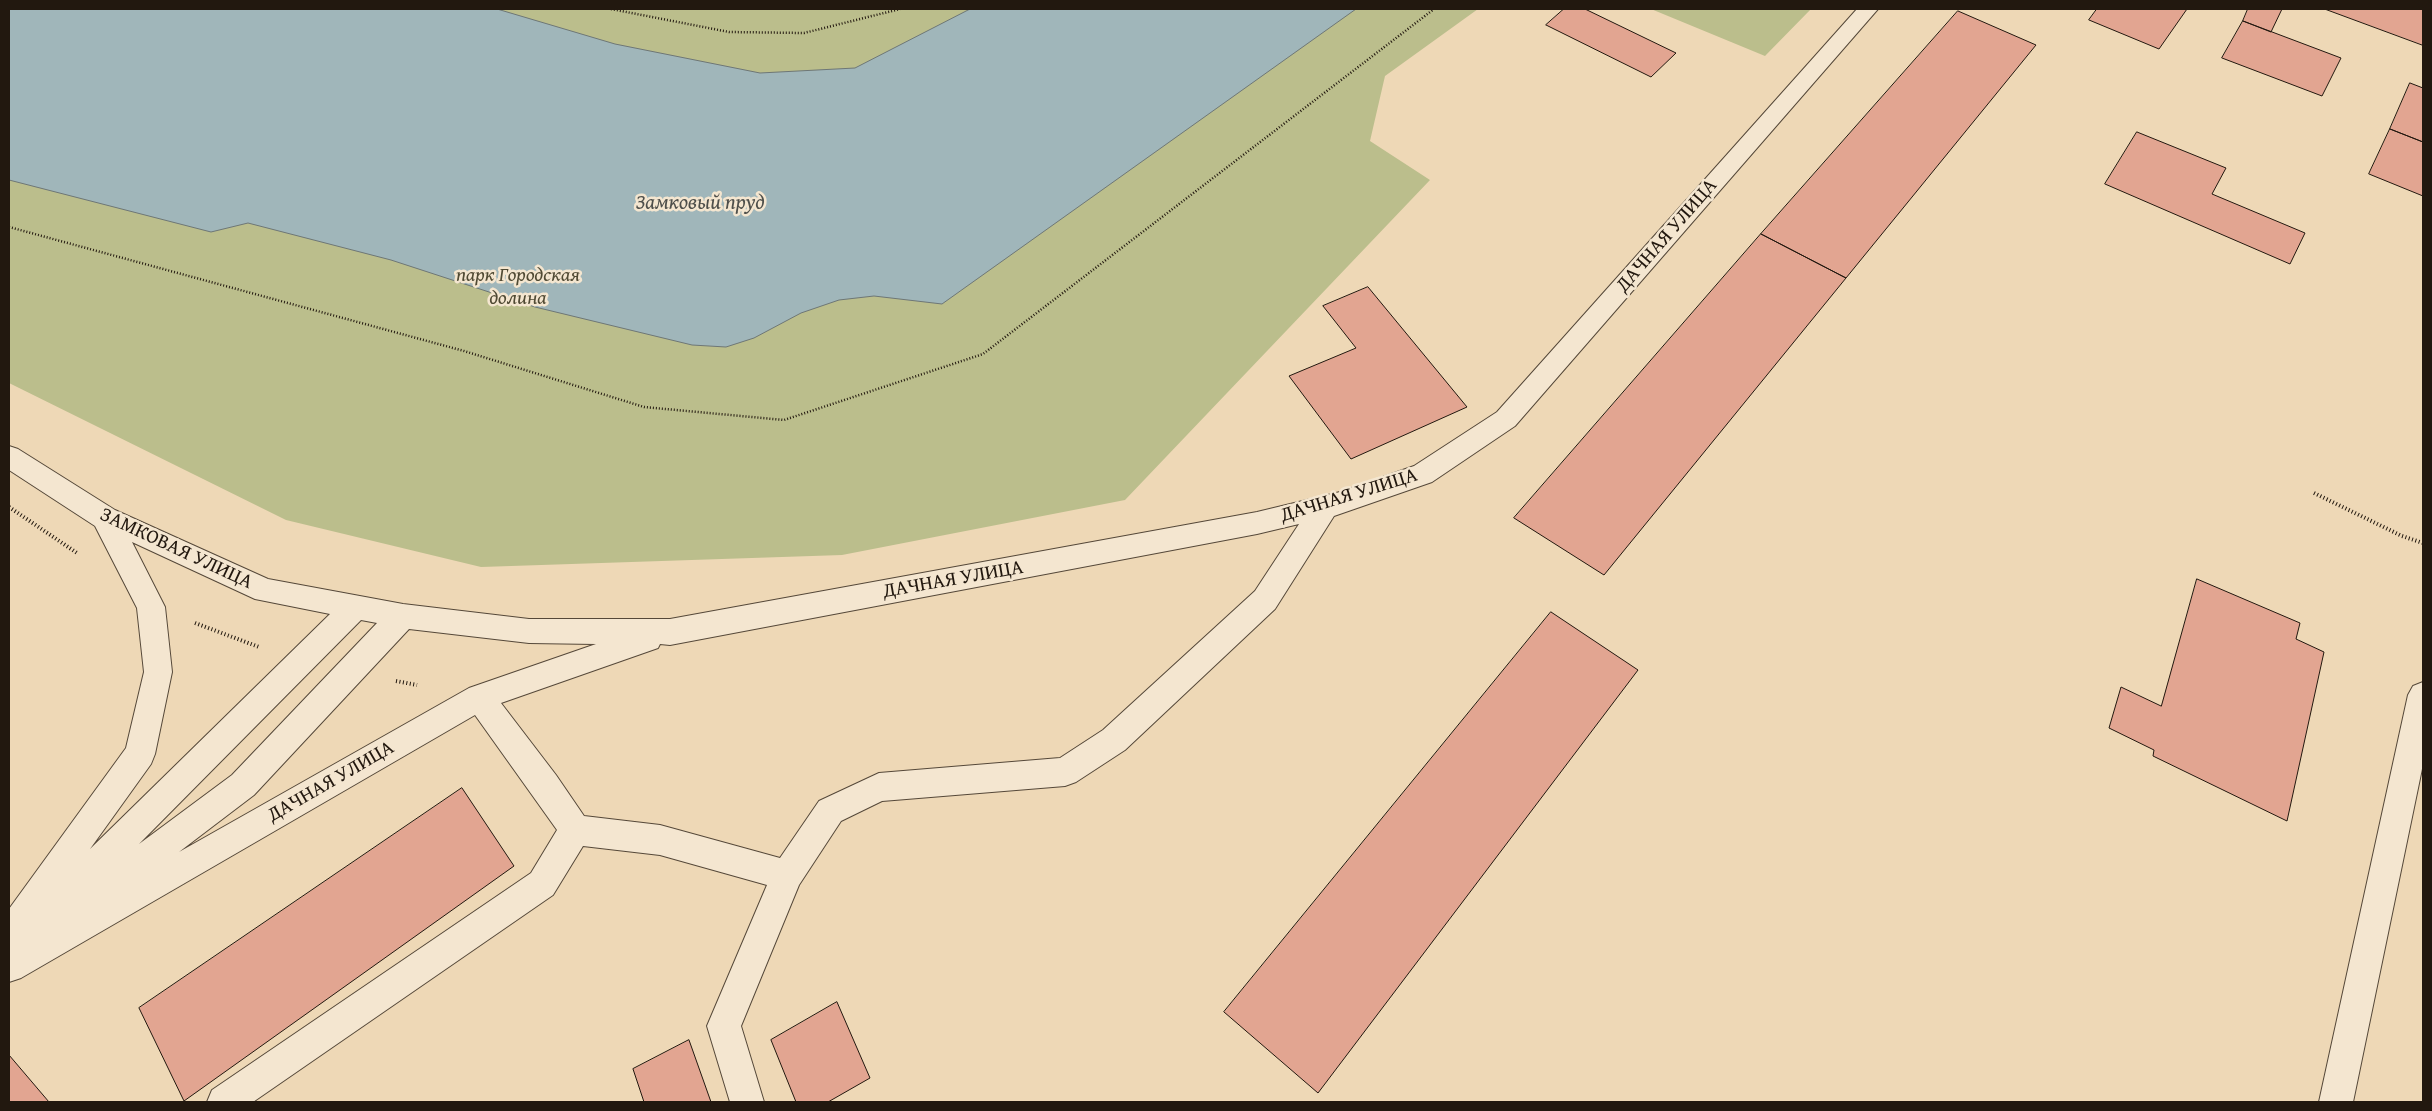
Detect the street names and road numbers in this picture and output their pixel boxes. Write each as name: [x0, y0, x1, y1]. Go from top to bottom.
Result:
street label: ДАЧНАЯ УЛИЦА: [1611, 175, 1723, 297]
street label: ДАЧНАЯ УЛИЦА: [1278, 464, 1420, 528]
street label: ЗАМКОВАЯ УЛИЦА: [96, 503, 256, 595]
street label: ДАЧНАЯ УЛИЦА: [881, 556, 1025, 604]
street label: ДАЧНАЯ УЛИЦА: [263, 736, 399, 828]

